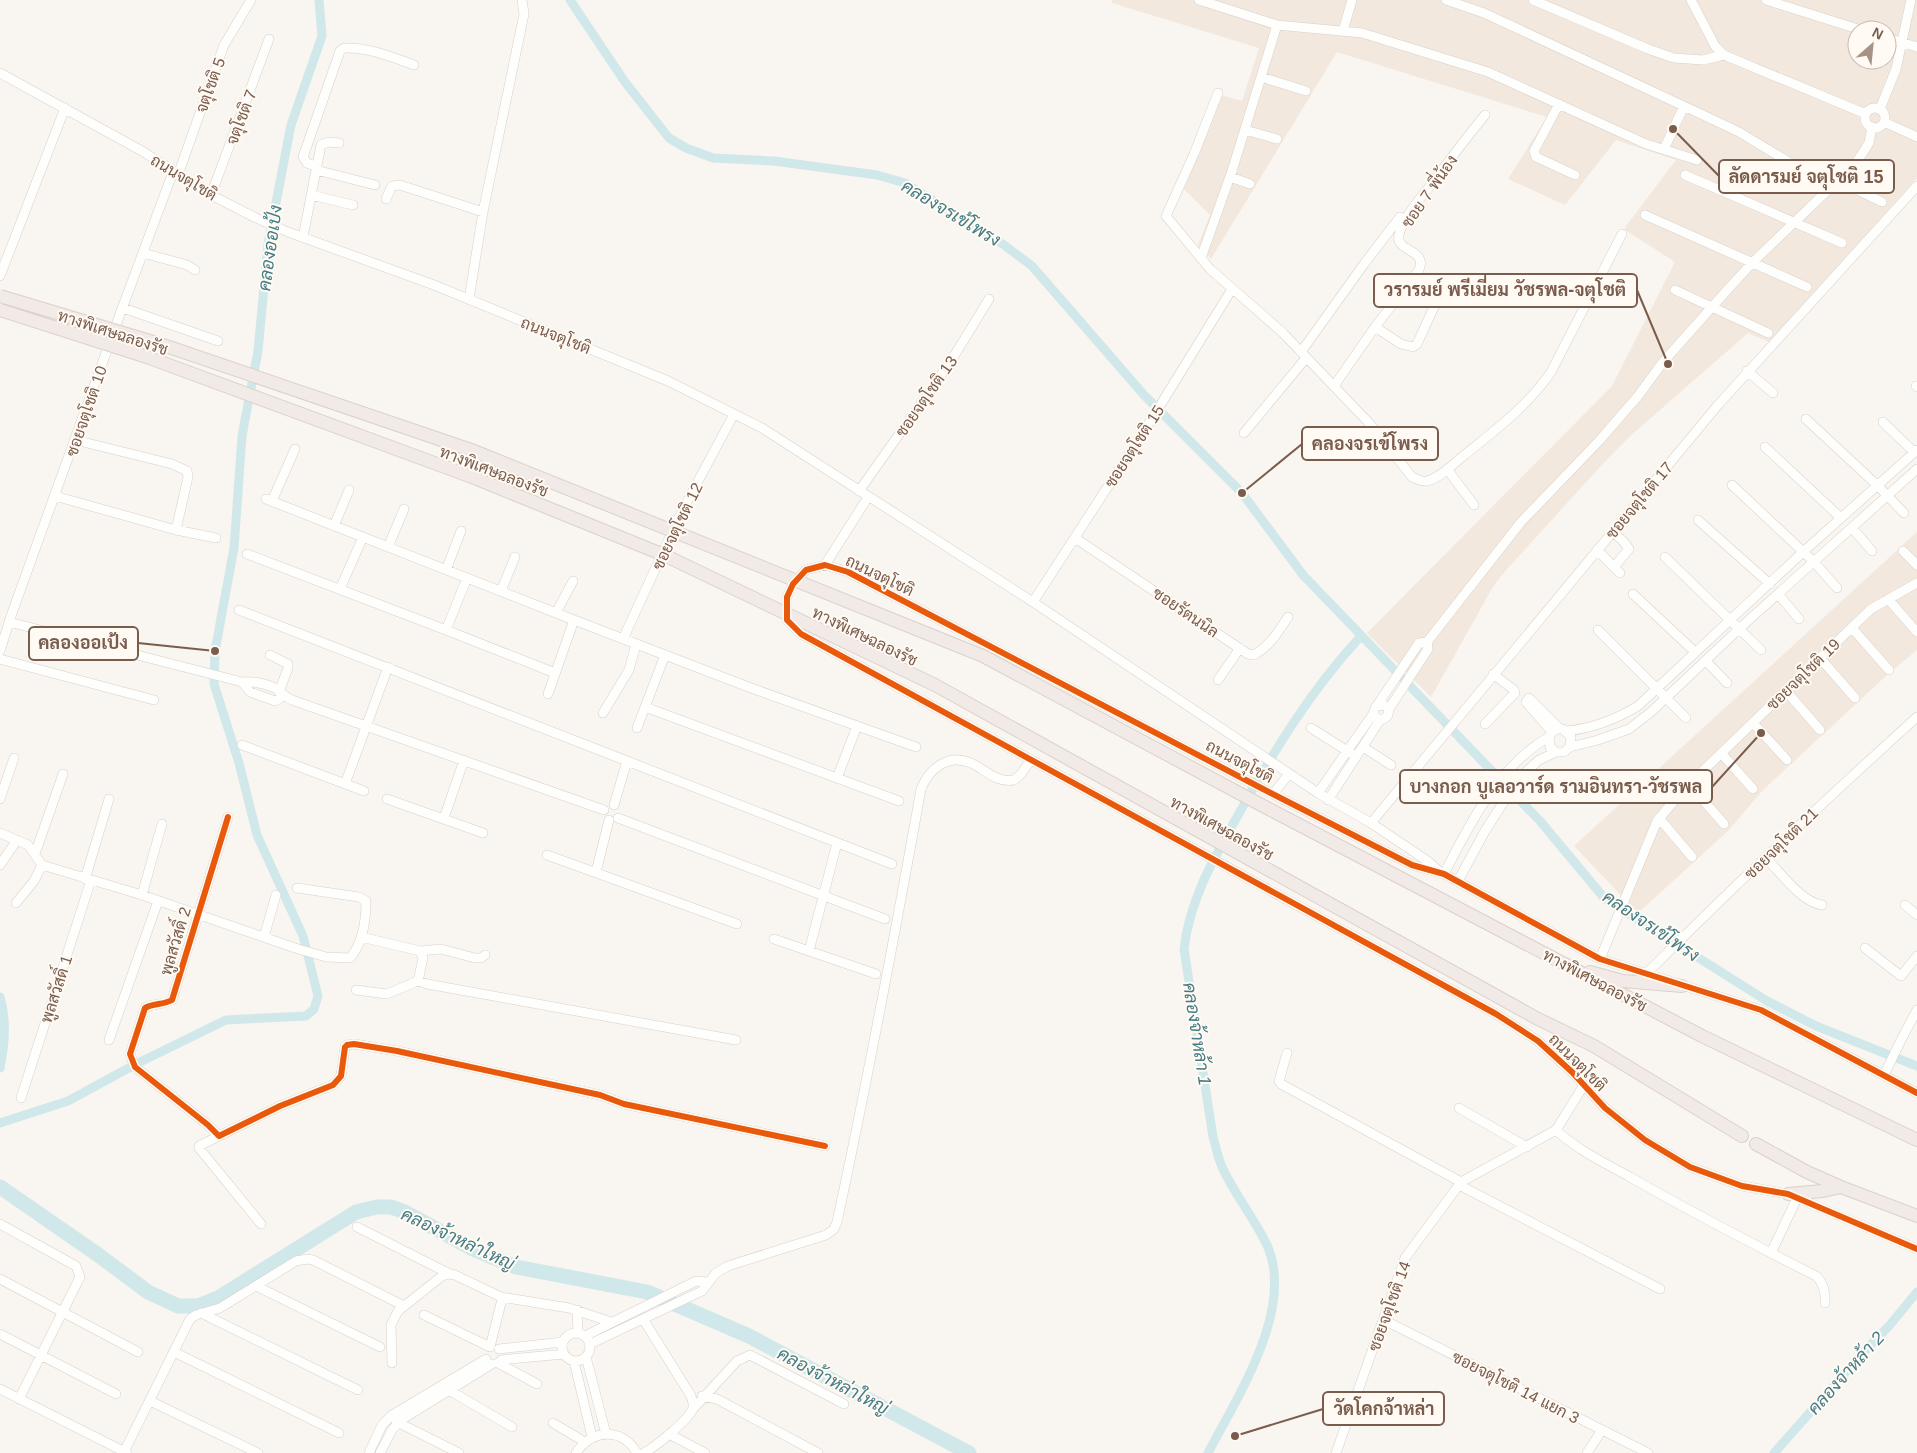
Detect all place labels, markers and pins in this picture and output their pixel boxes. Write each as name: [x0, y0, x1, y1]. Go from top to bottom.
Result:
callout: ลัดดารมย์ จตุโชติ 15: [1719, 160, 1894, 193]
callout: วรารมย์ พรีเมี่ยม วัชรพล-จตุโชติ: [1374, 274, 1637, 307]
callout: คลองจรเข้โพรง: [1302, 427, 1438, 460]
callout: คลองออเป้ง: [29, 627, 138, 660]
callout: บางกอก บูเลอวาร์ด รามอินทรา-วัชรพล: [1400, 770, 1712, 803]
callout: วัดโคกจ้าหล่า: [1323, 1392, 1444, 1425]

